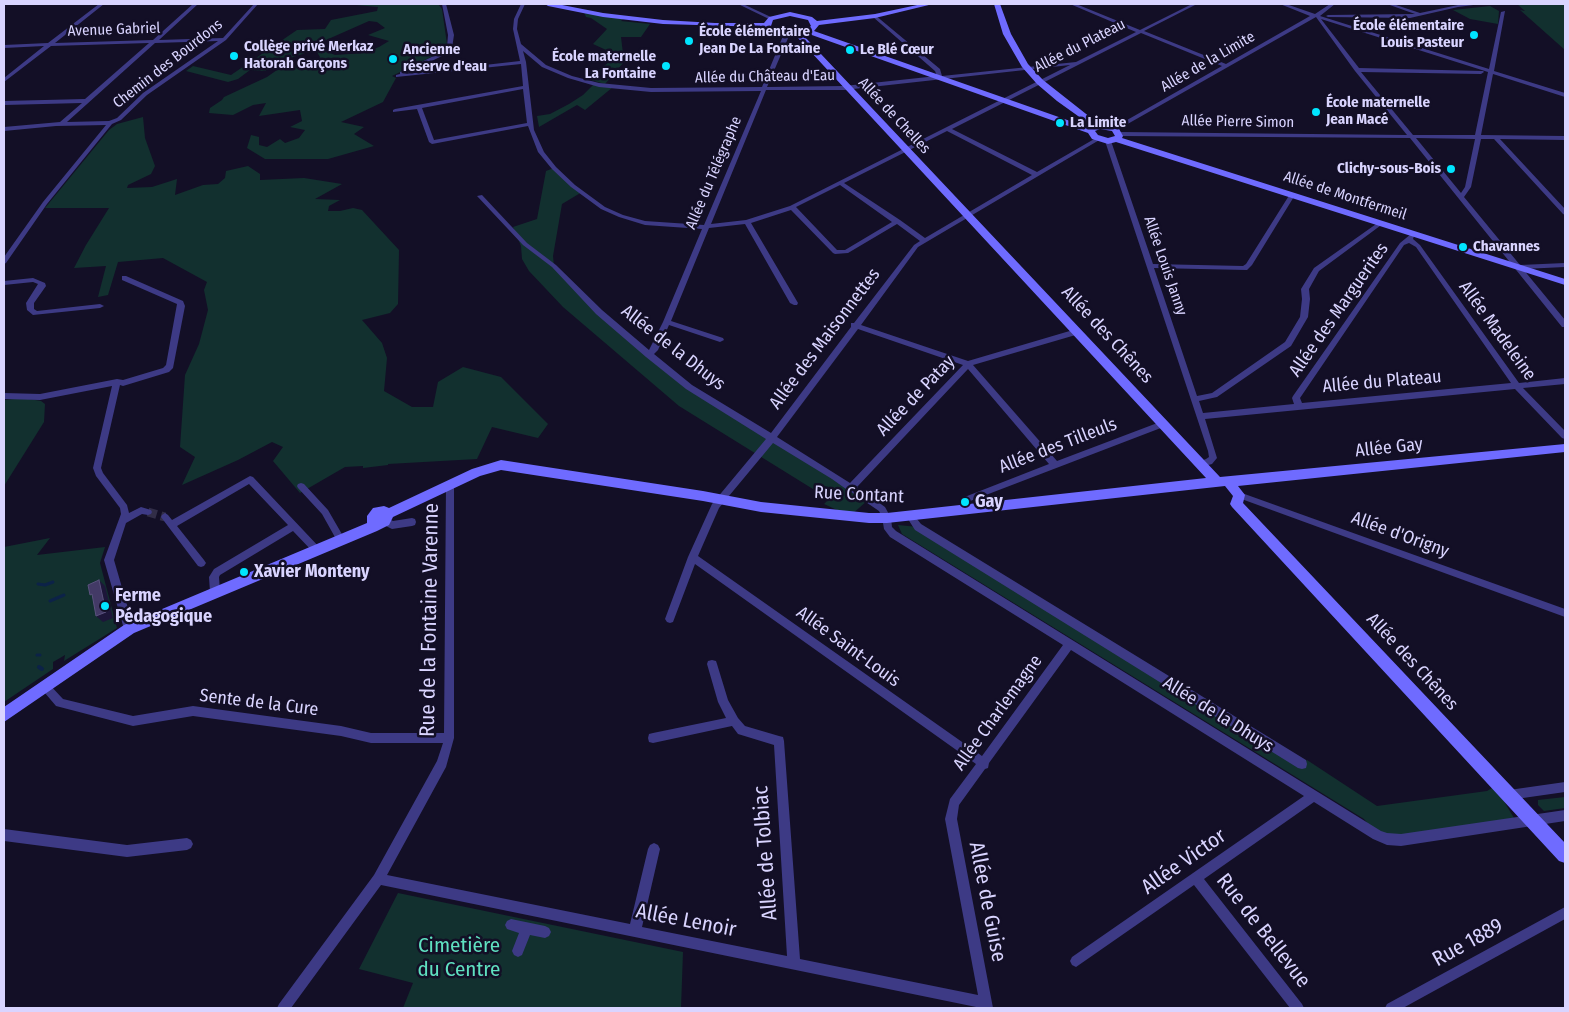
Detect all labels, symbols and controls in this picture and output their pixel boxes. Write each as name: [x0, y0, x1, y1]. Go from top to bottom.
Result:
street label: Allée du Plateau: [1032, 15, 1128, 77]
street label: Chemin des Bourdons: [110, 16, 226, 112]
place label: École élémentaire Louis Pasteur: [1353, 17, 1464, 52]
street label: Avenue Gabriel: [67, 19, 161, 41]
place label: École élémentaire Jean De La Fontaine: [699, 23, 820, 58]
street label: Allée de la Limite: [1158, 28, 1258, 96]
marker: École élémentaire Louis Pasteur: [1468, 29, 1480, 41]
marker: École élémentaire Jean De La Fontaine: [683, 35, 695, 47]
place label: Collège privé Merkaz Hatorah Garçons: [244, 38, 373, 73]
place label: Ancienne réserve d'eau: [403, 41, 487, 76]
place label: Le Blé Cœur: [860, 41, 934, 59]
marker: Le Blé Cœur: [844, 44, 856, 56]
place label: École maternelle La Fontaine: [552, 48, 656, 83]
marker: Collège privé Merkaz Hatorah Garçons: [228, 50, 240, 62]
marker: Ancienne réserve d'eau: [387, 53, 399, 65]
marker: École maternelle La Fontaine: [660, 60, 672, 72]
street label: Allée du Château d'Eau: [695, 67, 835, 87]
street label: Allée de Chelles: [854, 74, 934, 158]
place label: École maternelle Jean Macé: [1326, 94, 1430, 129]
marker: École maternelle Jean Macé: [1310, 106, 1322, 118]
street label: Allée Pierre Simon: [1182, 112, 1294, 132]
street label: Allée du Télégraphe: [682, 114, 746, 232]
place label: La Limite: [1070, 114, 1126, 132]
marker: La Limite: [1054, 117, 1066, 129]
place label: Clichy-sous-Bois: [1337, 160, 1441, 178]
marker: Clichy-sous-Bois: [1445, 163, 1457, 175]
street label: Allée de Montfermeil: [1281, 168, 1409, 224]
street label: Allée Louis Janny: [1140, 214, 1190, 318]
place label: Chavannes: [1473, 238, 1540, 256]
street label: Allée des Marguerites: [1285, 239, 1393, 381]
marker: Chavannes: [1457, 241, 1469, 253]
street label: Allée des Maisonnettes: [765, 264, 885, 414]
street label: Allée Madeleine: [1454, 277, 1540, 385]
street label: Allée des Chênes: [1057, 282, 1157, 388]
street label: Allée de la Dhuys: [617, 301, 729, 395]
street label: Allée de Patay: [872, 351, 960, 441]
street label: Allée du Plateau: [1322, 366, 1442, 398]
street label: Allée des Tilleuls: [996, 414, 1120, 478]
street label: Allée Gay: [1354, 434, 1424, 462]
street label: Rue Contant: [813, 482, 905, 508]
place label: Gay: [975, 491, 1003, 513]
marker: Gay: [959, 496, 971, 508]
street label: Rue de la Fontaine Varenne: [415, 503, 445, 737]
street label: Allée d'Origny: [1348, 507, 1452, 563]
place label: Xavier Monteny: [254, 561, 370, 583]
marker: Xavier Monteny: [238, 566, 250, 578]
place label: Ferme Pédagogique: [115, 585, 212, 628]
marker: Ferme Pédagogique: [99, 600, 111, 612]
street label: Allée Saint-Louis: [792, 602, 904, 692]
street label: Allée des Chênes: [1362, 609, 1462, 715]
street label: Allée Charlemagne: [949, 651, 1047, 775]
street label: Allée de la Dhuys: [1159, 672, 1277, 758]
street label: Sente de la Cure: [198, 685, 320, 721]
street label: Allée de Tolbiac: [749, 785, 783, 921]
street label: Allée Victor: [1137, 824, 1231, 900]
street label: Allée de Guise: [963, 840, 1011, 964]
street label: Rue de Bellevue: [1211, 869, 1315, 993]
street label: Allée Lenoir: [634, 899, 738, 943]
street label: Rue 1889: [1428, 913, 1508, 973]
park label: Cimetière du Centre: [418, 933, 500, 983]

